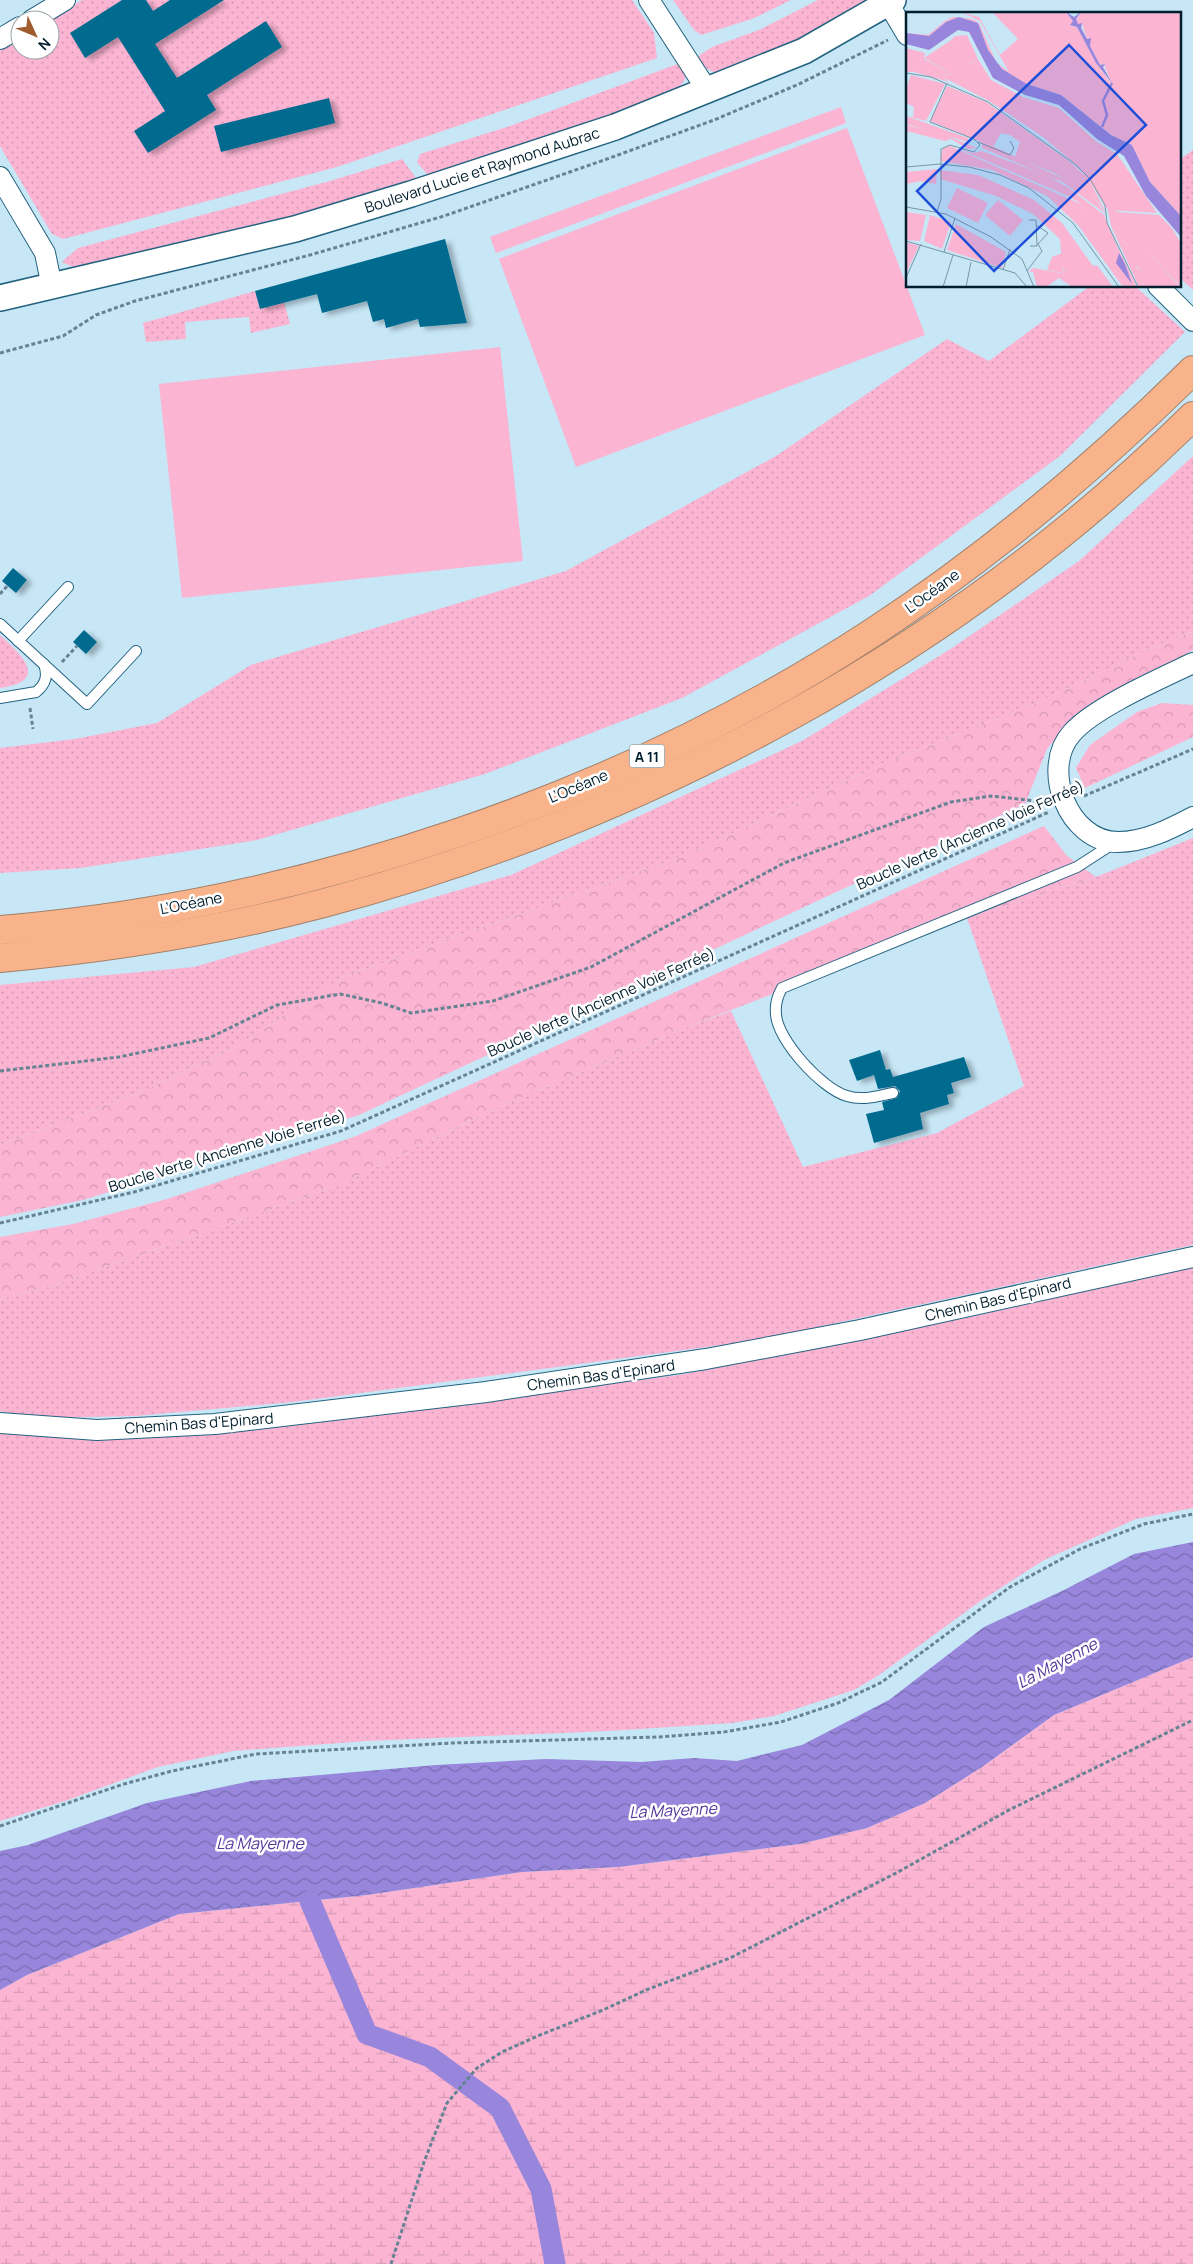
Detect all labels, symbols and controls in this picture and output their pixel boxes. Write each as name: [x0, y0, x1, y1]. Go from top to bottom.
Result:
north arrow: [10, 10, 60, 60]
inset map: [906, 12, 1180, 288]
text: N: [34, 34, 55, 55]
street label: Boulevard Lucie et Raymond Aubrac: [362, 122, 602, 218]
street label: L’Océane: [900, 564, 964, 618]
road number: A 11: [630, 744, 664, 768]
street label: L’Océane: [545, 764, 611, 808]
street label: Boucle Verte (Ancienne Voie Ferrée): [853, 775, 1087, 895]
street label: L’Océane: [158, 887, 224, 919]
street label: Boucle Verte (Ancienne Voie Ferrée): [484, 942, 718, 1062]
street label: Boucle Verte (Ancienne Voie Ferrée): [106, 1105, 348, 1197]
street label: Chemin Bas d'Epinard: [923, 1272, 1073, 1326]
street label: Chemin Bas d'Epinard: [526, 1354, 676, 1396]
street label: Chemin Bas d'Epinard: [124, 1407, 274, 1439]
water label: La Mayenne: [1013, 1632, 1102, 1693]
water label: La Mayenne: [629, 1797, 719, 1823]
water label: La Mayenne: [216, 1832, 305, 1854]

